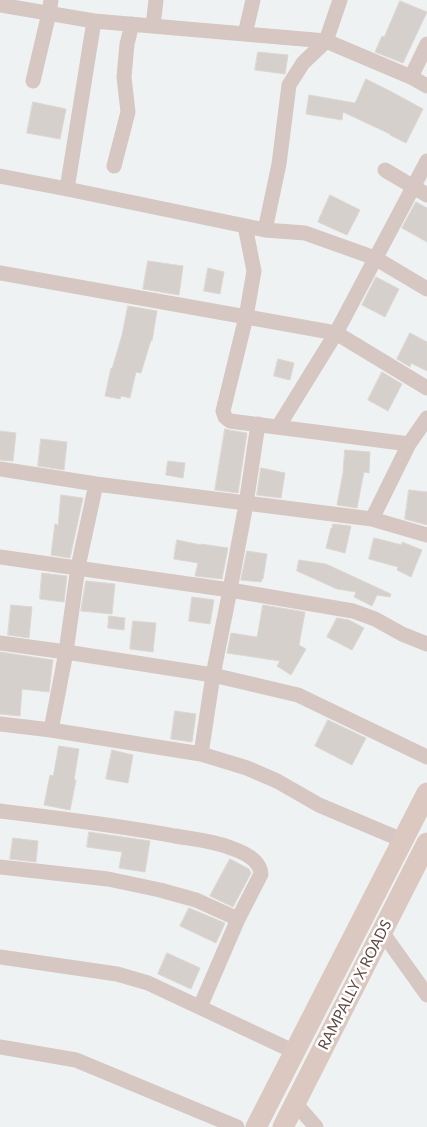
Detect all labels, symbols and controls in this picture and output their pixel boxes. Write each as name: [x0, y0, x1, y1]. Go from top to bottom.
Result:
street label: RAMPALLY X ROADS: [314, 917, 396, 1053]

